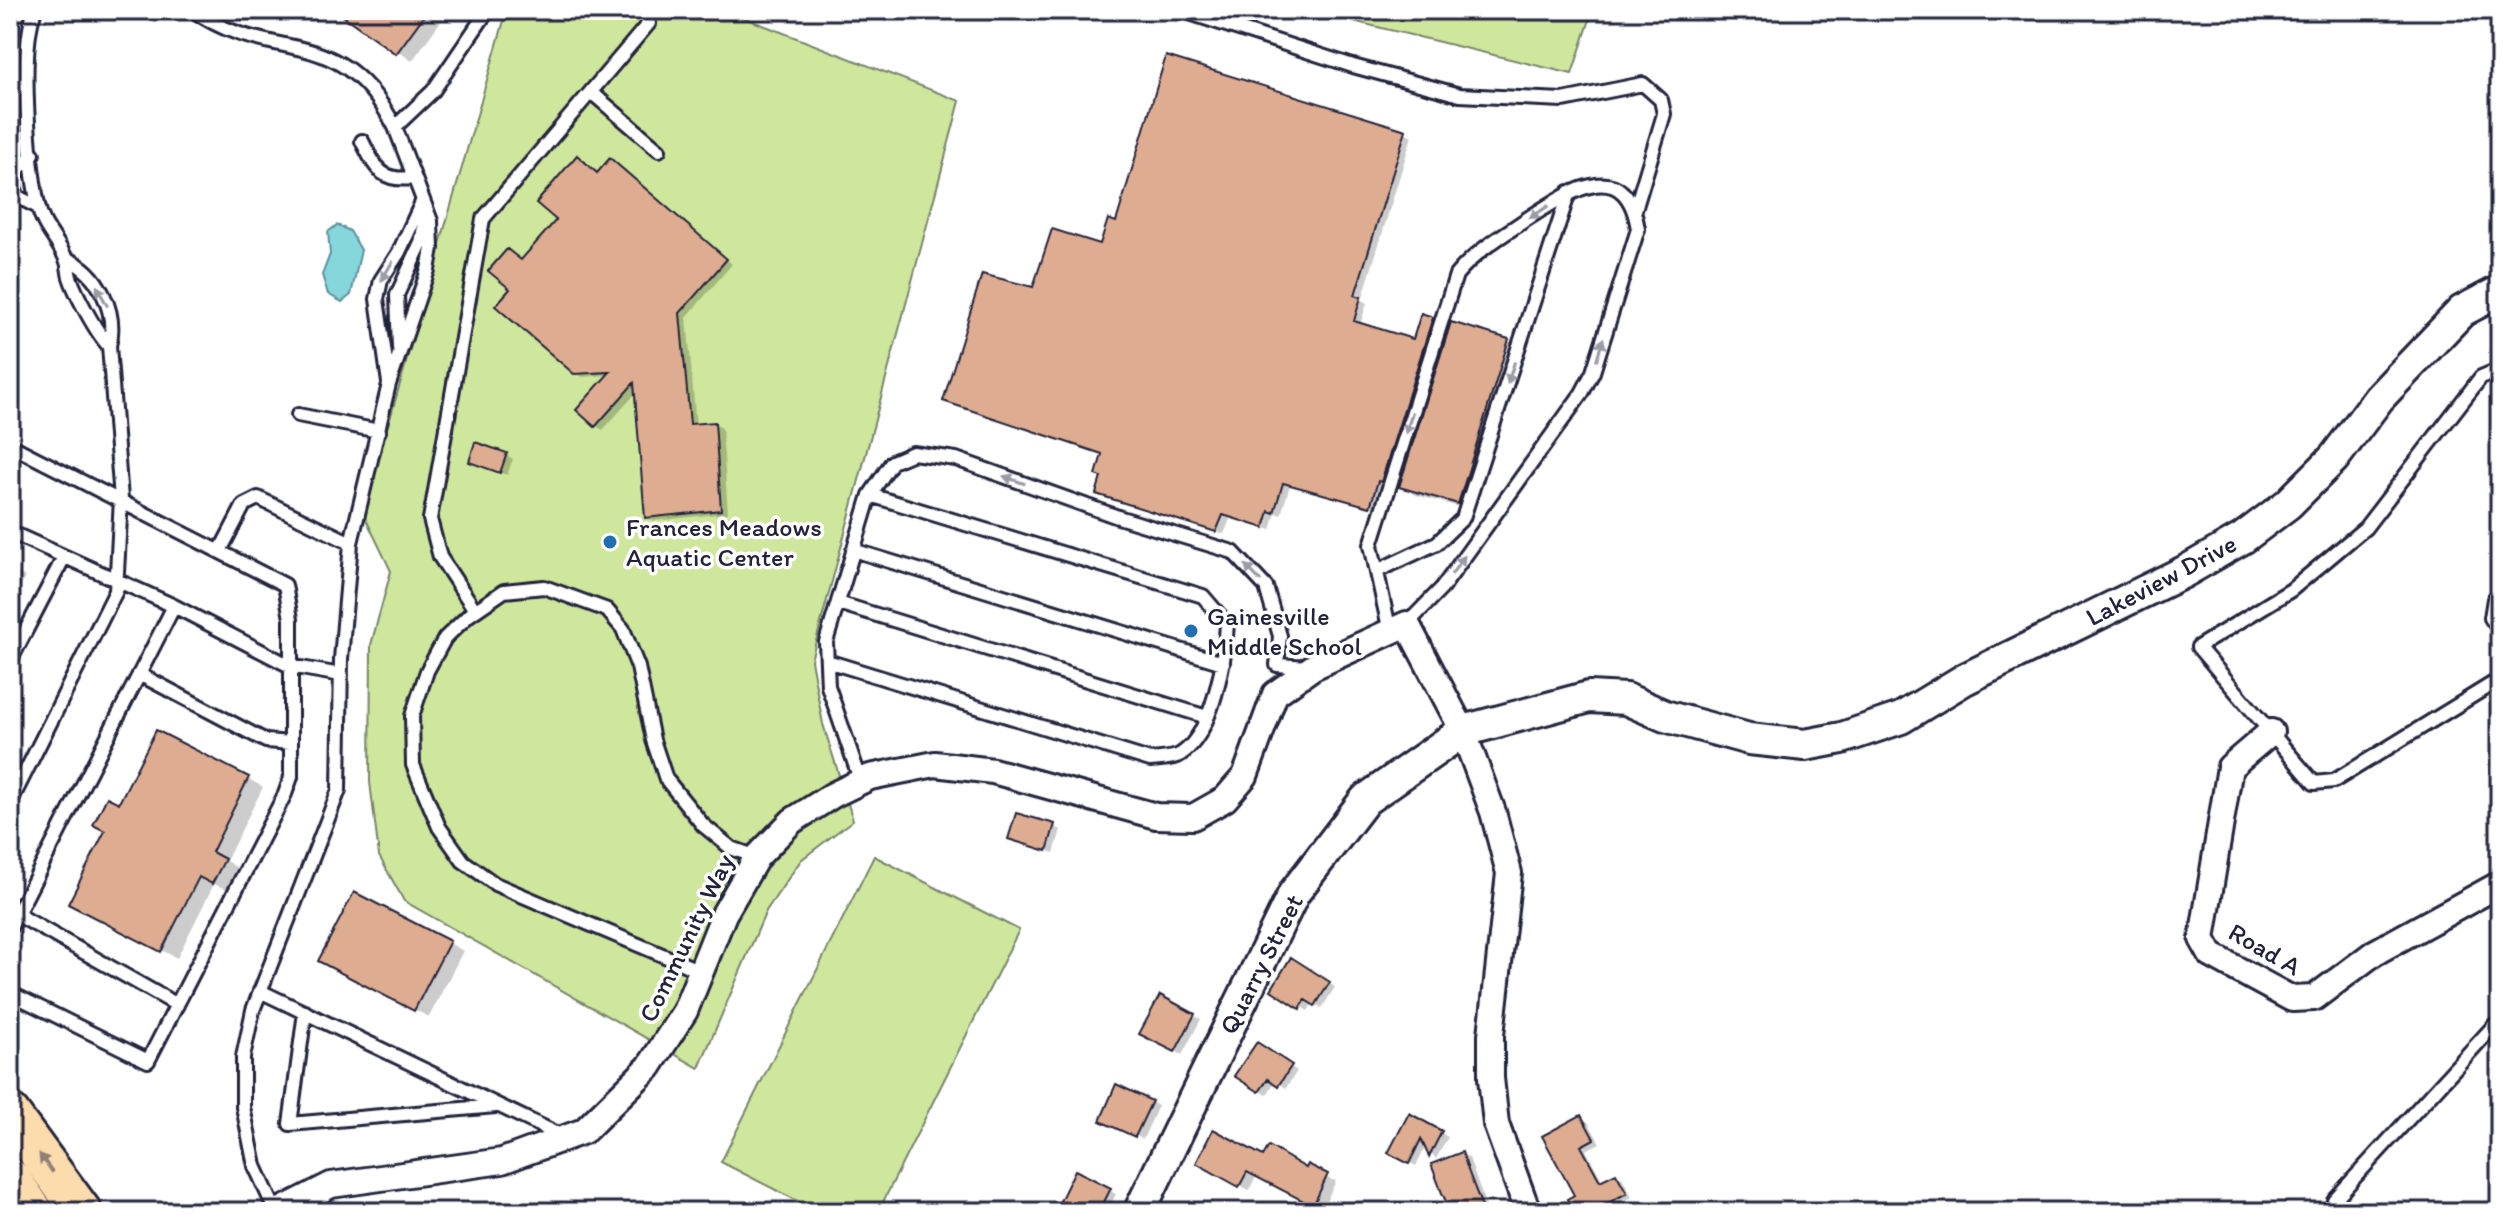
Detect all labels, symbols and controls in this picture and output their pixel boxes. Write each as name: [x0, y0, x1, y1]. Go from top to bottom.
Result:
one-way arrow: [1528, 204, 1549, 219]
one-way arrow: [380, 260, 394, 282]
one-way arrow: [95, 284, 109, 307]
one-way arrow: [1594, 337, 1607, 361]
one-way arrow: [1504, 361, 1516, 385]
one-way arrow: [1403, 411, 1415, 435]
one-way arrow: [1001, 473, 1025, 485]
place label: Frances Meadows Aquatic Center: [626, 511, 822, 573]
street label: Lakeview Drive: [2080, 527, 2242, 633]
marker: Frances Meadows Aquatic Center: [601, 533, 619, 551]
one-way arrow: [1450, 555, 1466, 576]
one-way arrow: [1244, 564, 1262, 583]
place label: Gainesville Middle School: [1207, 600, 1362, 662]
marker: Gainesville Middle School: [1182, 622, 1200, 640]
street label: Community Way: [631, 849, 741, 1027]
street label: Quarry Street: [1212, 888, 1310, 1039]
street label: Road A: [2223, 916, 2307, 983]
one-way arrow: [38, 1152, 54, 1174]

